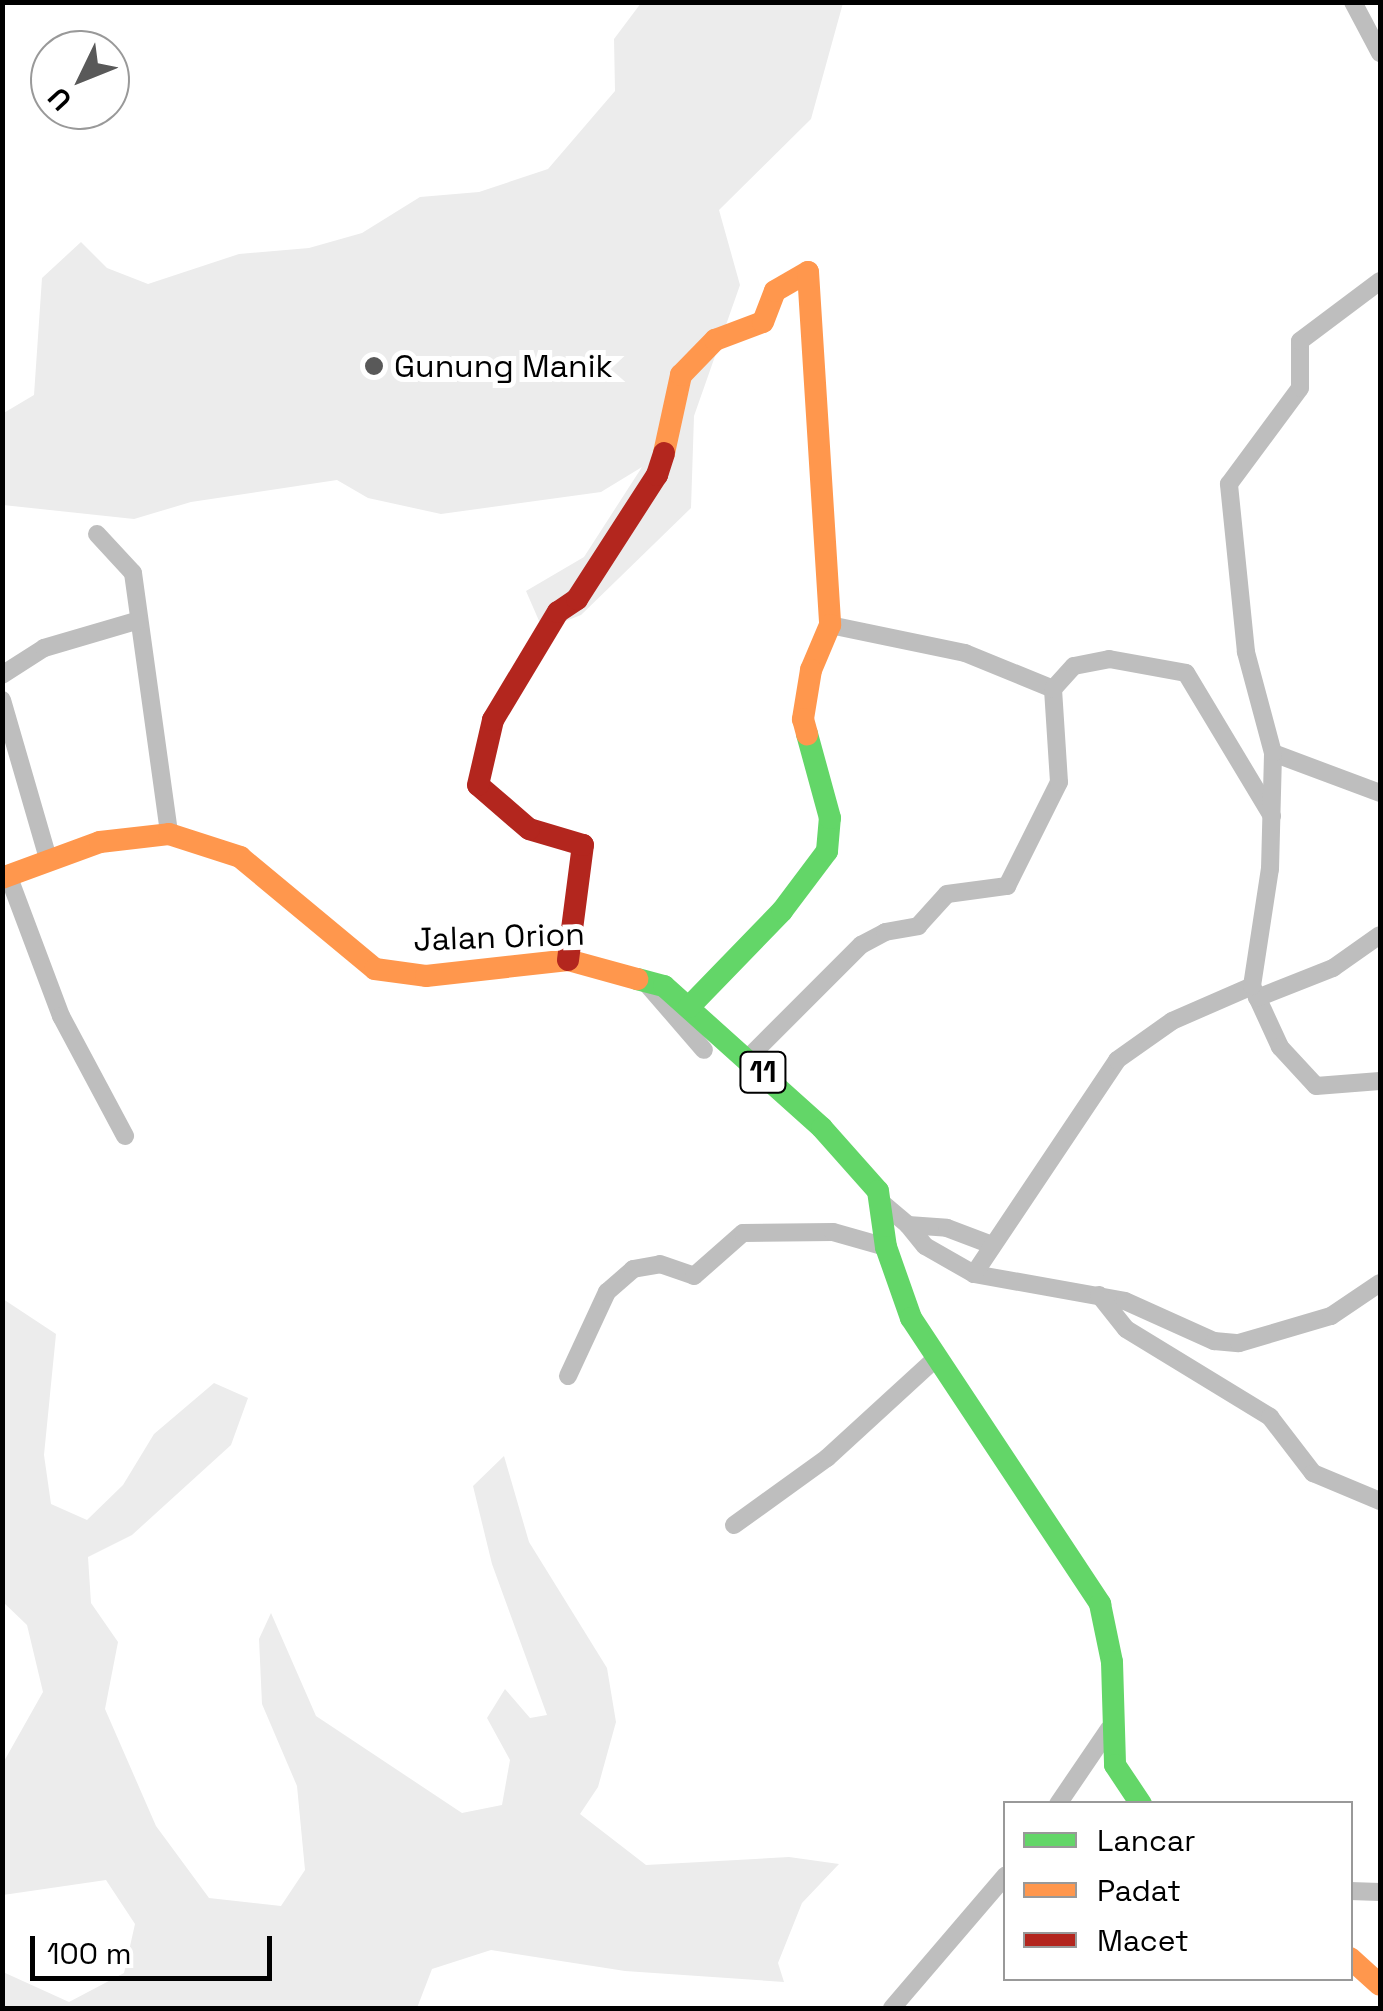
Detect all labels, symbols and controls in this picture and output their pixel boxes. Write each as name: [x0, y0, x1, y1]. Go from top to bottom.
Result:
north arrow: [30, 30, 130, 130]
text: U: [40, 80, 79, 118]
place label: Gunung Manik: [394, 347, 613, 385]
marker: Gunung Manik: [363, 355, 385, 377]
street label: Jalan Orion: [413, 915, 585, 959]
road number: 11: [738, 1047, 788, 1097]
legend: [1003, 1801, 1353, 1981]
text: Lancar: [1097, 1821, 1196, 1860]
text: Padat: [1097, 1871, 1181, 1910]
scale bar: [35, 1916, 278, 1978]
text: Macet: [1097, 1921, 1189, 1960]
text: 100 m: [47, 1934, 132, 1973]

